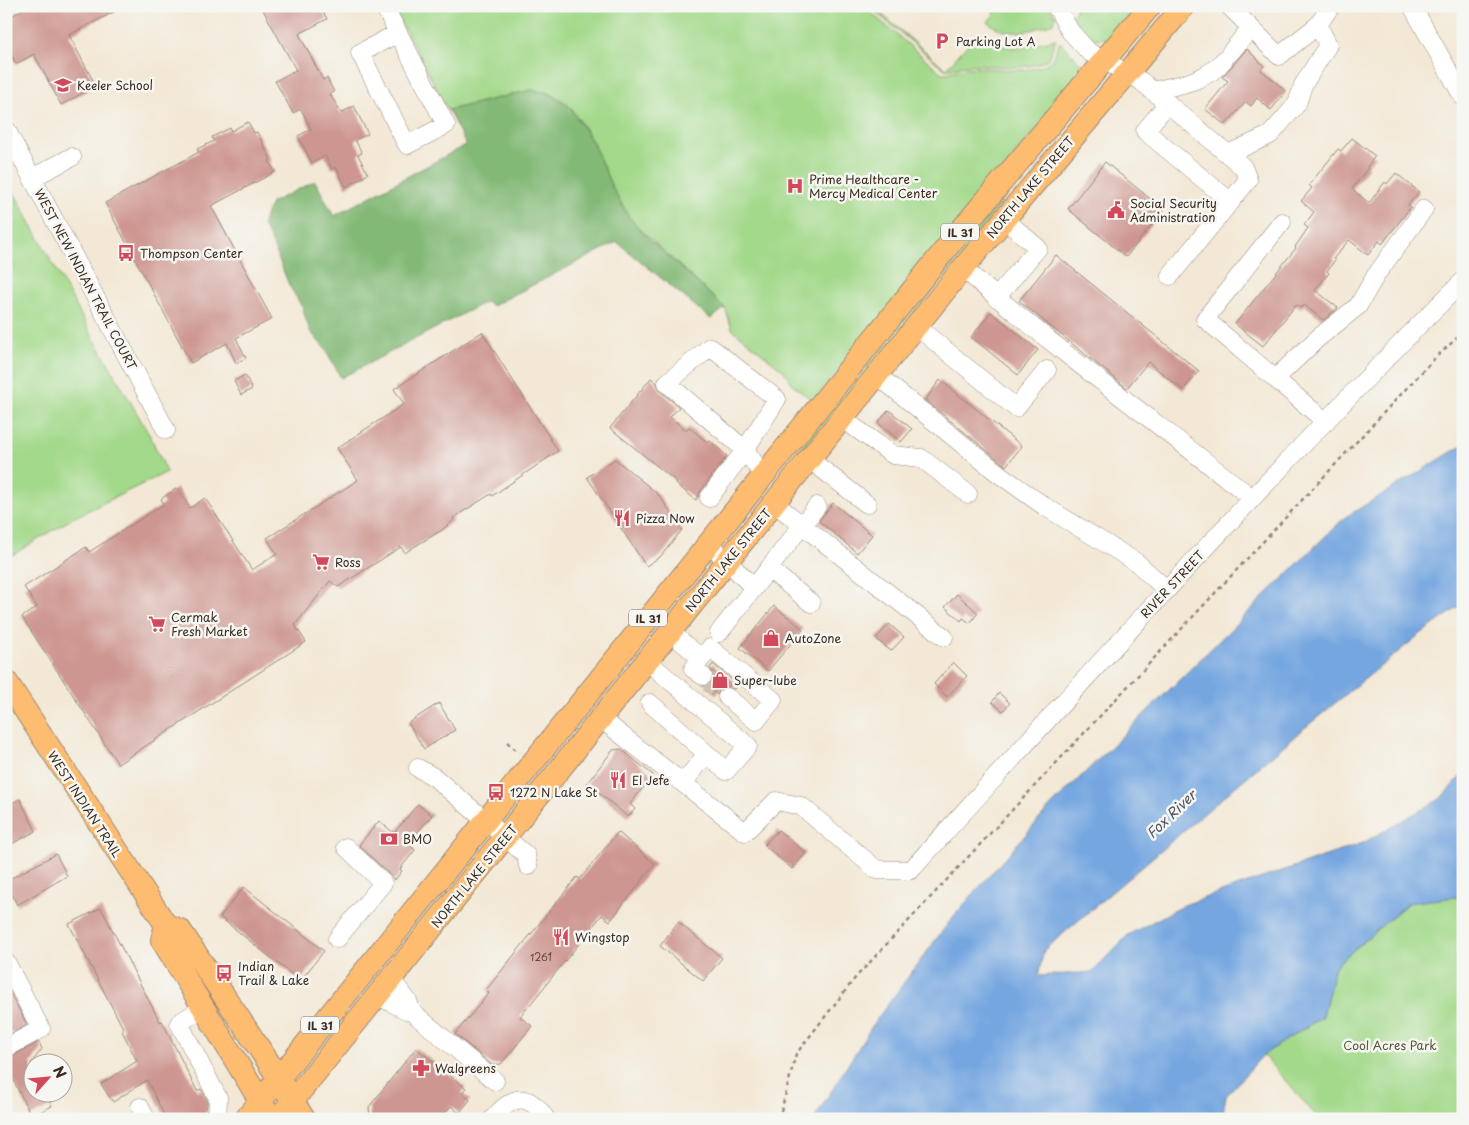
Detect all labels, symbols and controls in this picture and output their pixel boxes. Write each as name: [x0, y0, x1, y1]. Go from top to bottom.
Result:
parking icon: Parking Lot A: [932, 31, 952, 51]
place label: Parking Lot A: [956, 32, 1036, 50]
school or university icon: Keeler School: [53, 75, 73, 95]
place label: Keeler School: [77, 76, 153, 94]
street label: NORTH LAKE STREET: [982, 132, 1079, 242]
place label: Prime Healthcare - Mercy Medical Center: [809, 170, 938, 202]
hospital icon: Prime Healthcare - Mercy Medical Center: [785, 176, 805, 196]
street label: WEST NEW INDIAN TRAIL COURT: [30, 185, 142, 374]
place label: Social Security Administration: [1130, 194, 1217, 226]
public building icon: Social Security Administration: [1106, 200, 1126, 220]
road number: IL 31: [941, 223, 979, 240]
bus stop icon: Thompson Center: [116, 243, 136, 263]
place label: Thompson Center: [140, 244, 243, 262]
street label: NORTH LAKE STREET: [681, 504, 776, 615]
restaurant icon: Pizza Now: [612, 508, 632, 528]
place label: Pizza Now: [636, 509, 695, 527]
street label: RIVER STREET: [1136, 546, 1209, 622]
supermarket icon: Ross: [311, 552, 331, 572]
place label: Ross: [335, 553, 361, 571]
place label: Cermak Fresh Market: [171, 608, 248, 640]
road number: IL 31: [629, 610, 667, 626]
supermarket icon: Cermak Fresh Market: [147, 614, 167, 634]
shop icon: AutoZone: [761, 628, 781, 648]
place label: AutoZone: [785, 629, 842, 647]
shop icon: Super-lube: [710, 670, 730, 690]
place label: Super-lube: [734, 671, 797, 689]
street label: WEST INDIAN TRAIL: [44, 747, 126, 861]
restaurant icon: El Jefe: [608, 770, 628, 790]
place label: El Jefe: [632, 771, 670, 789]
bus stop icon: 1272 N Lake St: [486, 782, 506, 802]
place label: 1272 N Lake St: [510, 783, 598, 801]
water label: Fox River: [1141, 784, 1202, 843]
street label: NORTH LAKE STREET: [427, 820, 522, 931]
bank icon: BMO: [379, 829, 399, 849]
place label: BMO: [403, 830, 432, 848]
restaurant icon: Wingstop: [551, 927, 571, 947]
place label: Wingstop: [575, 928, 629, 946]
house number: 1261: [530, 949, 552, 964]
place label: Indian Trail & Lake: [238, 957, 309, 989]
bus stop icon: Indian Trail & Lake: [214, 963, 234, 983]
road number: IL 31: [301, 1016, 339, 1034]
park label: Cool Acres Park: [1343, 1036, 1437, 1054]
north arrow: [22, 1052, 72, 1102]
pharmacy icon: Walgreens: [411, 1058, 431, 1078]
place label: Walgreens: [435, 1059, 496, 1077]
text: N: [48, 1062, 72, 1082]

